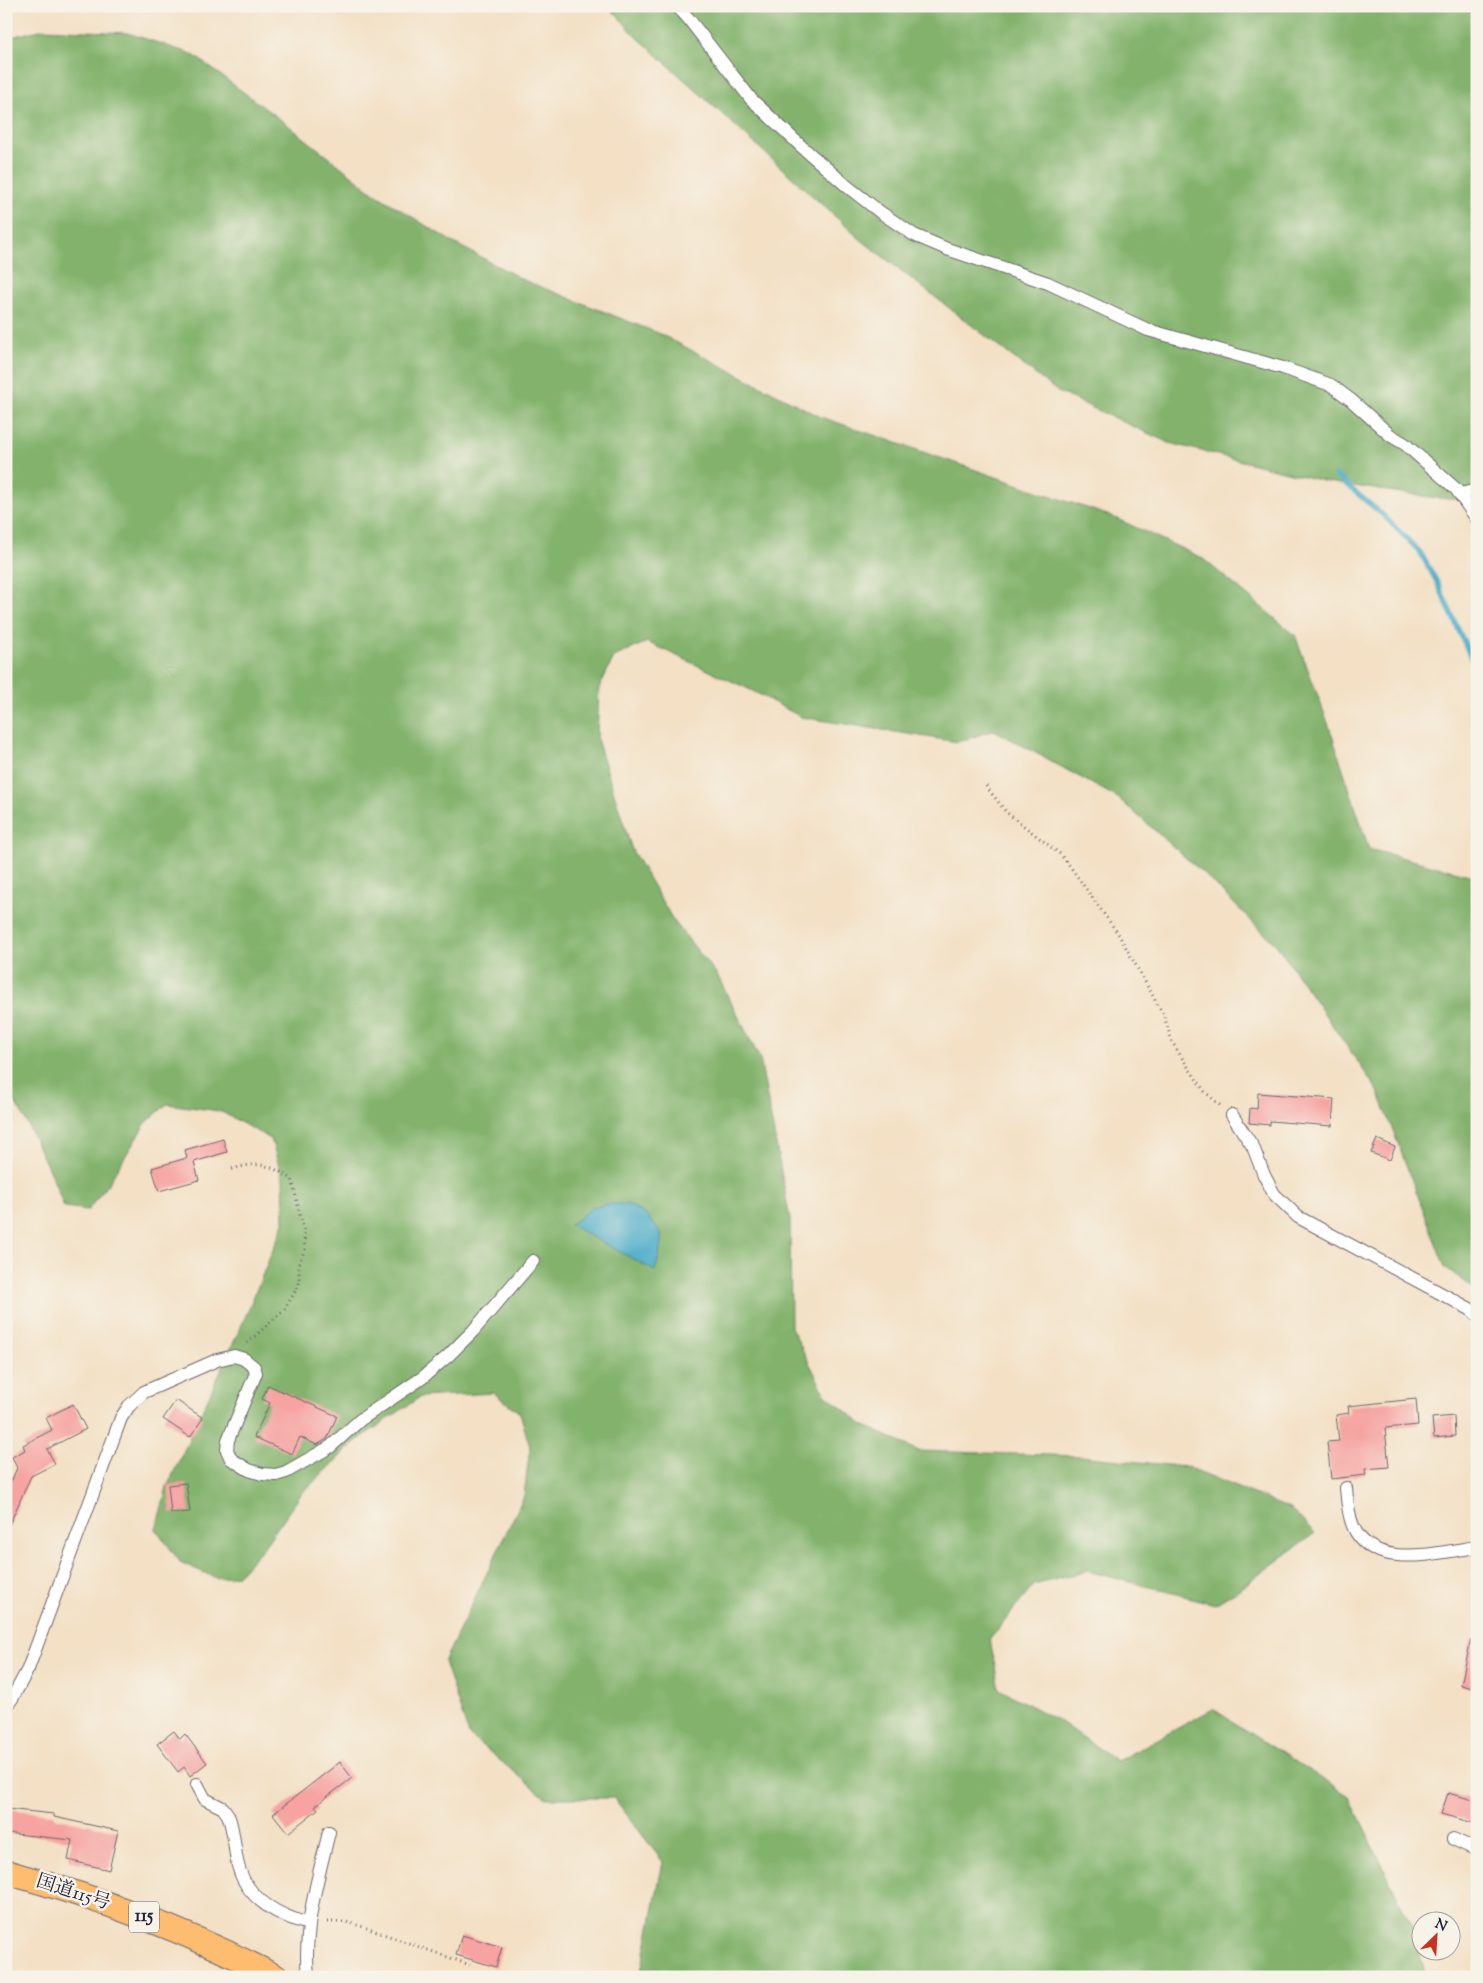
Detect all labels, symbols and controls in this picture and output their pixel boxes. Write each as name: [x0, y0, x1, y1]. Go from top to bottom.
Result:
street label: 国道115号: [32, 1868, 114, 1918]
road number: 115: [129, 1901, 159, 1932]
north arrow: [1410, 1910, 1460, 1960]
text: N: [1431, 1915, 1450, 1937]

